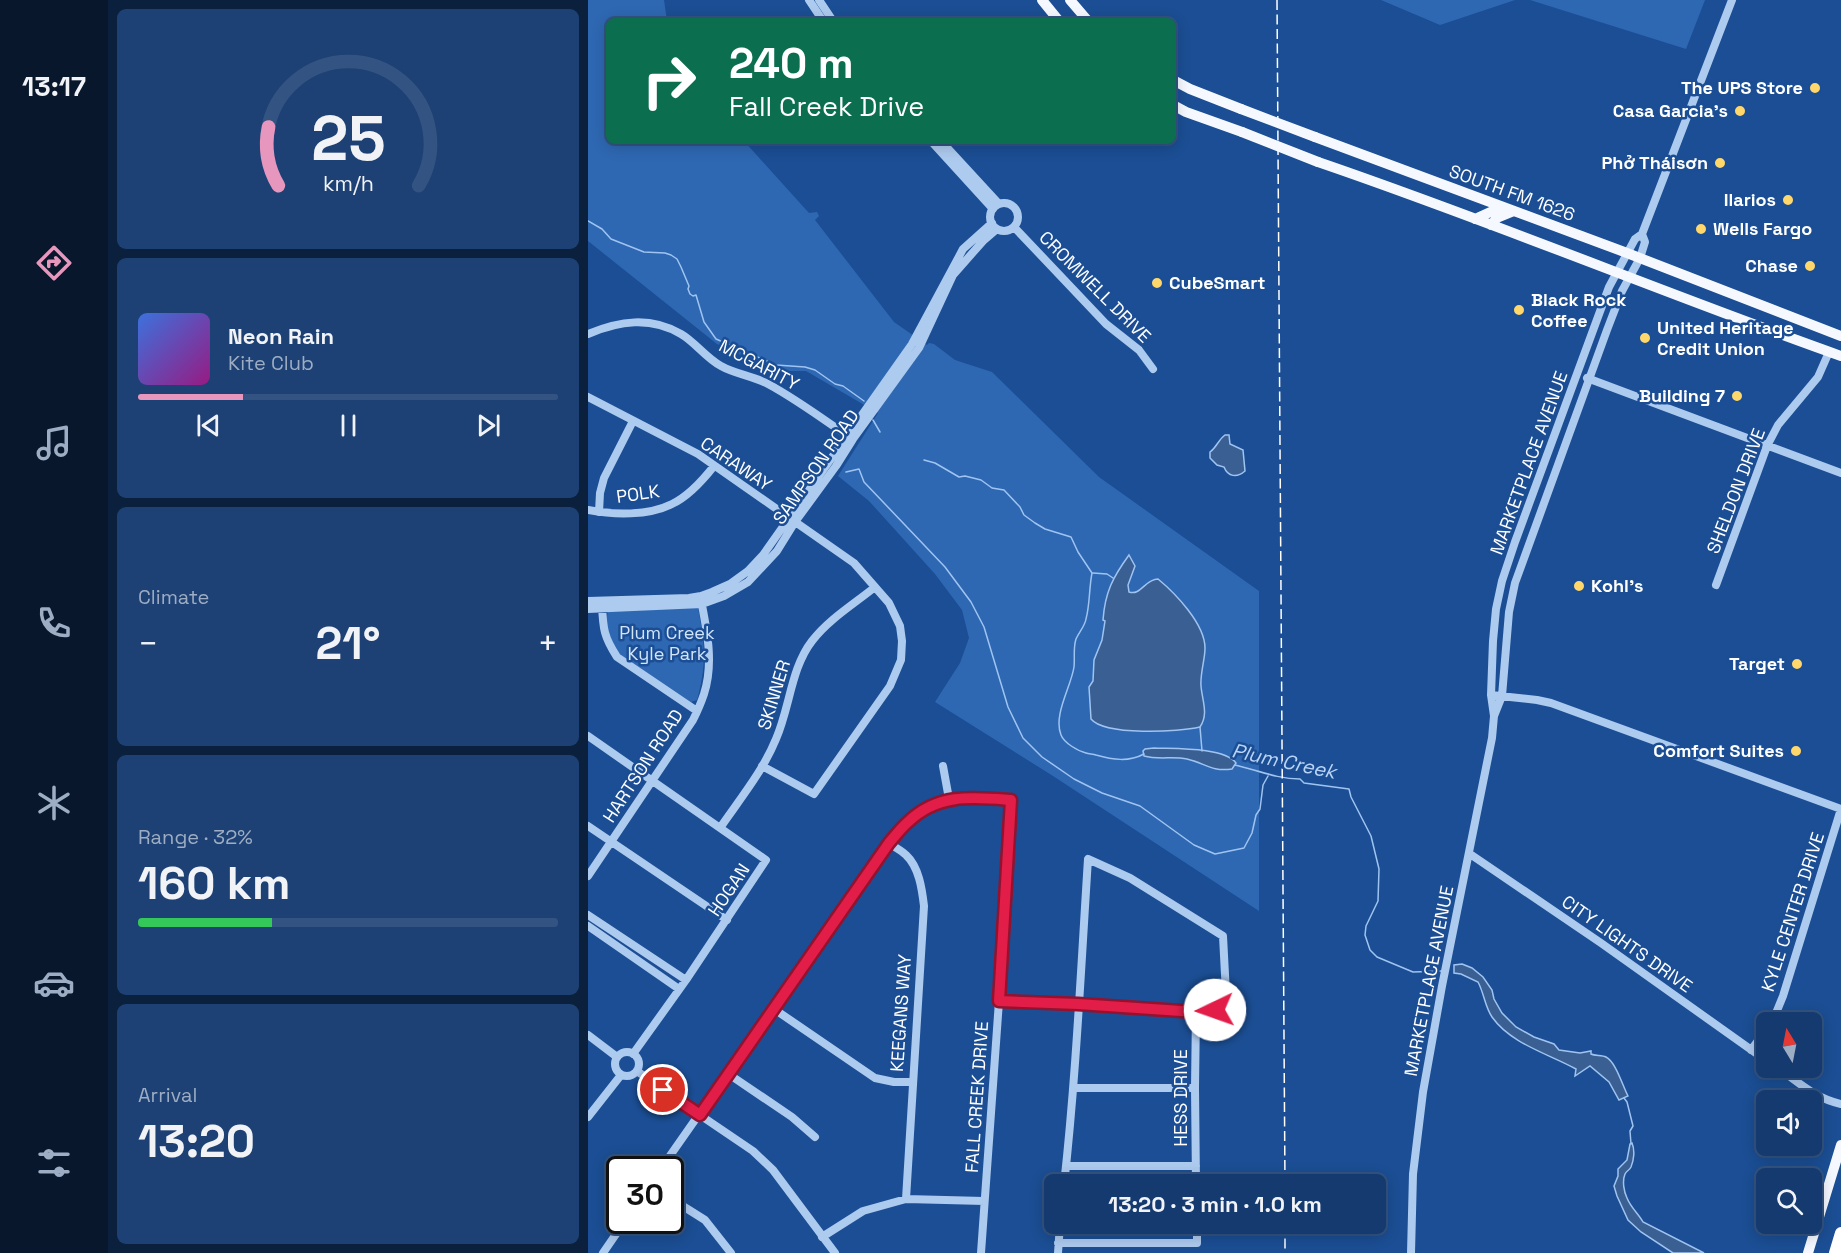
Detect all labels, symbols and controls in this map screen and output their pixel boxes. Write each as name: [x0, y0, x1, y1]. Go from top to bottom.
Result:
text: 240 m: [729, 37, 854, 90]
icon: right: [630, 42, 708, 120]
text: 13:17: [22, 69, 86, 104]
place label: The UPS Store: [1681, 76, 1803, 99]
marker: The UPS Store: [1808, 81, 1822, 95]
text: Fall Creek Drive: [729, 89, 924, 124]
text: 25: [311, 99, 385, 178]
place label: Casa Garcia's: [1613, 99, 1728, 122]
marker: Casa Garcia's: [1733, 104, 1747, 118]
place label: Phở Tháisơn: [1602, 151, 1708, 174]
marker: Phở Tháisơn: [1713, 156, 1727, 170]
street label: SOUTH FM 1626: [1446, 159, 1578, 226]
text: km/h: [322, 170, 374, 197]
place label: Ilarios: [1724, 188, 1776, 211]
marker: Ilarios: [1781, 193, 1795, 207]
place label: Wells Fargo: [1713, 217, 1812, 240]
marker: Wells Fargo: [1694, 222, 1708, 236]
street label: CROMWELL DRIVE: [1034, 226, 1156, 348]
icon: directions: [33, 242, 75, 284]
place label: Chase: [1745, 254, 1798, 277]
marker: Chase: [1803, 259, 1817, 273]
place label: CubeSmart: [1169, 271, 1266, 294]
marker: CubeSmart: [1150, 276, 1164, 290]
place label: Black Rock Coffee: [1531, 288, 1626, 332]
marker: Black Rock Coffee: [1512, 303, 1526, 317]
place label: United Heritage Credit Union: [1657, 316, 1794, 360]
text: Neon Rain: [228, 322, 334, 350]
marker: United Heritage Credit Union: [1638, 331, 1652, 345]
street label: MCGARITY: [715, 334, 803, 395]
text: Kite Club: [228, 350, 314, 376]
street label: MARKETPLACE AVENUE: [1485, 368, 1572, 558]
place label: Building 7: [1639, 384, 1725, 407]
marker: Building 7: [1730, 389, 1744, 403]
street label: SAMPSON ROAD: [767, 405, 864, 529]
icon: previous: [192, 409, 225, 442]
icon: pause: [332, 409, 365, 442]
icon: next: [472, 409, 505, 442]
icon: music: [33, 422, 75, 464]
street label: SHELDON DRIVE: [1701, 425, 1770, 557]
street label: CARAWAY: [696, 431, 776, 496]
street label: POLK: [615, 479, 661, 508]
place label: Kohl's: [1591, 574, 1643, 597]
marker: Kohl's: [1572, 579, 1586, 593]
text: Climate: [138, 584, 209, 610]
icon: phone: [33, 602, 75, 644]
text: 21°: [316, 615, 380, 672]
park label: Plum Creek Kyle Park: [619, 621, 715, 665]
text: −: [138, 623, 158, 665]
text: +: [538, 623, 558, 665]
place label: Target: [1729, 652, 1785, 675]
street label: SKINNER: [752, 657, 795, 733]
marker: Target: [1790, 657, 1804, 671]
street label: HARTSON ROAD: [597, 705, 688, 827]
water label: Plum Creek: [1229, 737, 1341, 785]
place label: Comfort Suites: [1653, 739, 1784, 762]
marker: Comfort Suites: [1789, 744, 1803, 758]
icon: climate: [33, 782, 75, 824]
text: Range · 32%: [138, 824, 253, 850]
street label: KYLE CENTER DRIVE: [1756, 829, 1829, 994]
text: 160 km: [138, 855, 291, 912]
street label: HOGAN: [703, 859, 755, 921]
street label: MARKETPLACE AVENUE: [1399, 884, 1458, 1078]
street label: CITY LIGHTS DRIVE: [1557, 890, 1697, 997]
street label: KEEGANS WAY: [885, 953, 916, 1073]
icon: car: [33, 962, 75, 1004]
position arrow: [1183, 978, 1247, 1042]
north arrow: [1756, 1012, 1822, 1078]
map controls: [1756, 1012, 1822, 1234]
street label: FALL CREEK DRIVE: [960, 1020, 993, 1174]
street label: HESS DRIVE: [1169, 1049, 1192, 1147]
pin: [637, 1064, 688, 1115]
icon: arrive: [646, 1073, 679, 1106]
text: Arrival: [138, 1082, 197, 1108]
button: sound: [1756, 1090, 1822, 1156]
text: 13:20: [138, 1113, 255, 1170]
icon: filters: [33, 1142, 75, 1184]
speed limit sign: 30: [606, 1156, 684, 1234]
button: search: [1756, 1168, 1822, 1234]
text: 13:20 · 3 min · 1.0 km: [1108, 1190, 1322, 1218]

